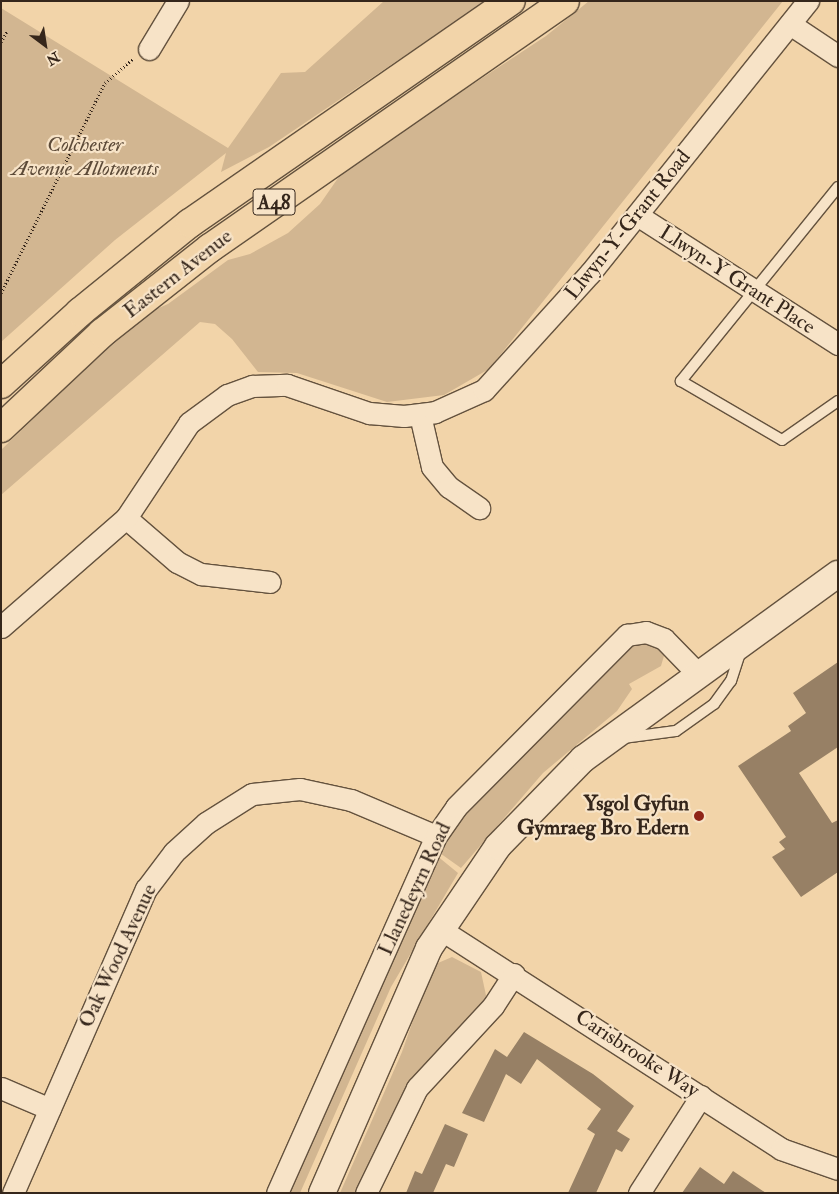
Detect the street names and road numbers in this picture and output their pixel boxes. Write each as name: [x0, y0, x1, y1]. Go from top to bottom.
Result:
street label: Llwyn-Y-Grant Road: [560, 145, 696, 305]
road number: A48: [252, 184, 296, 220]
street label: Llwyn-Y Grant Place: [654, 220, 820, 340]
street label: Eastern Avenue: [119, 224, 237, 324]
street label: Llanedeyrn Road: [373, 818, 457, 960]
street label: Oak Wood Avenue: [74, 880, 162, 1032]
street label: Carisbrooke Way: [570, 1005, 704, 1103]

